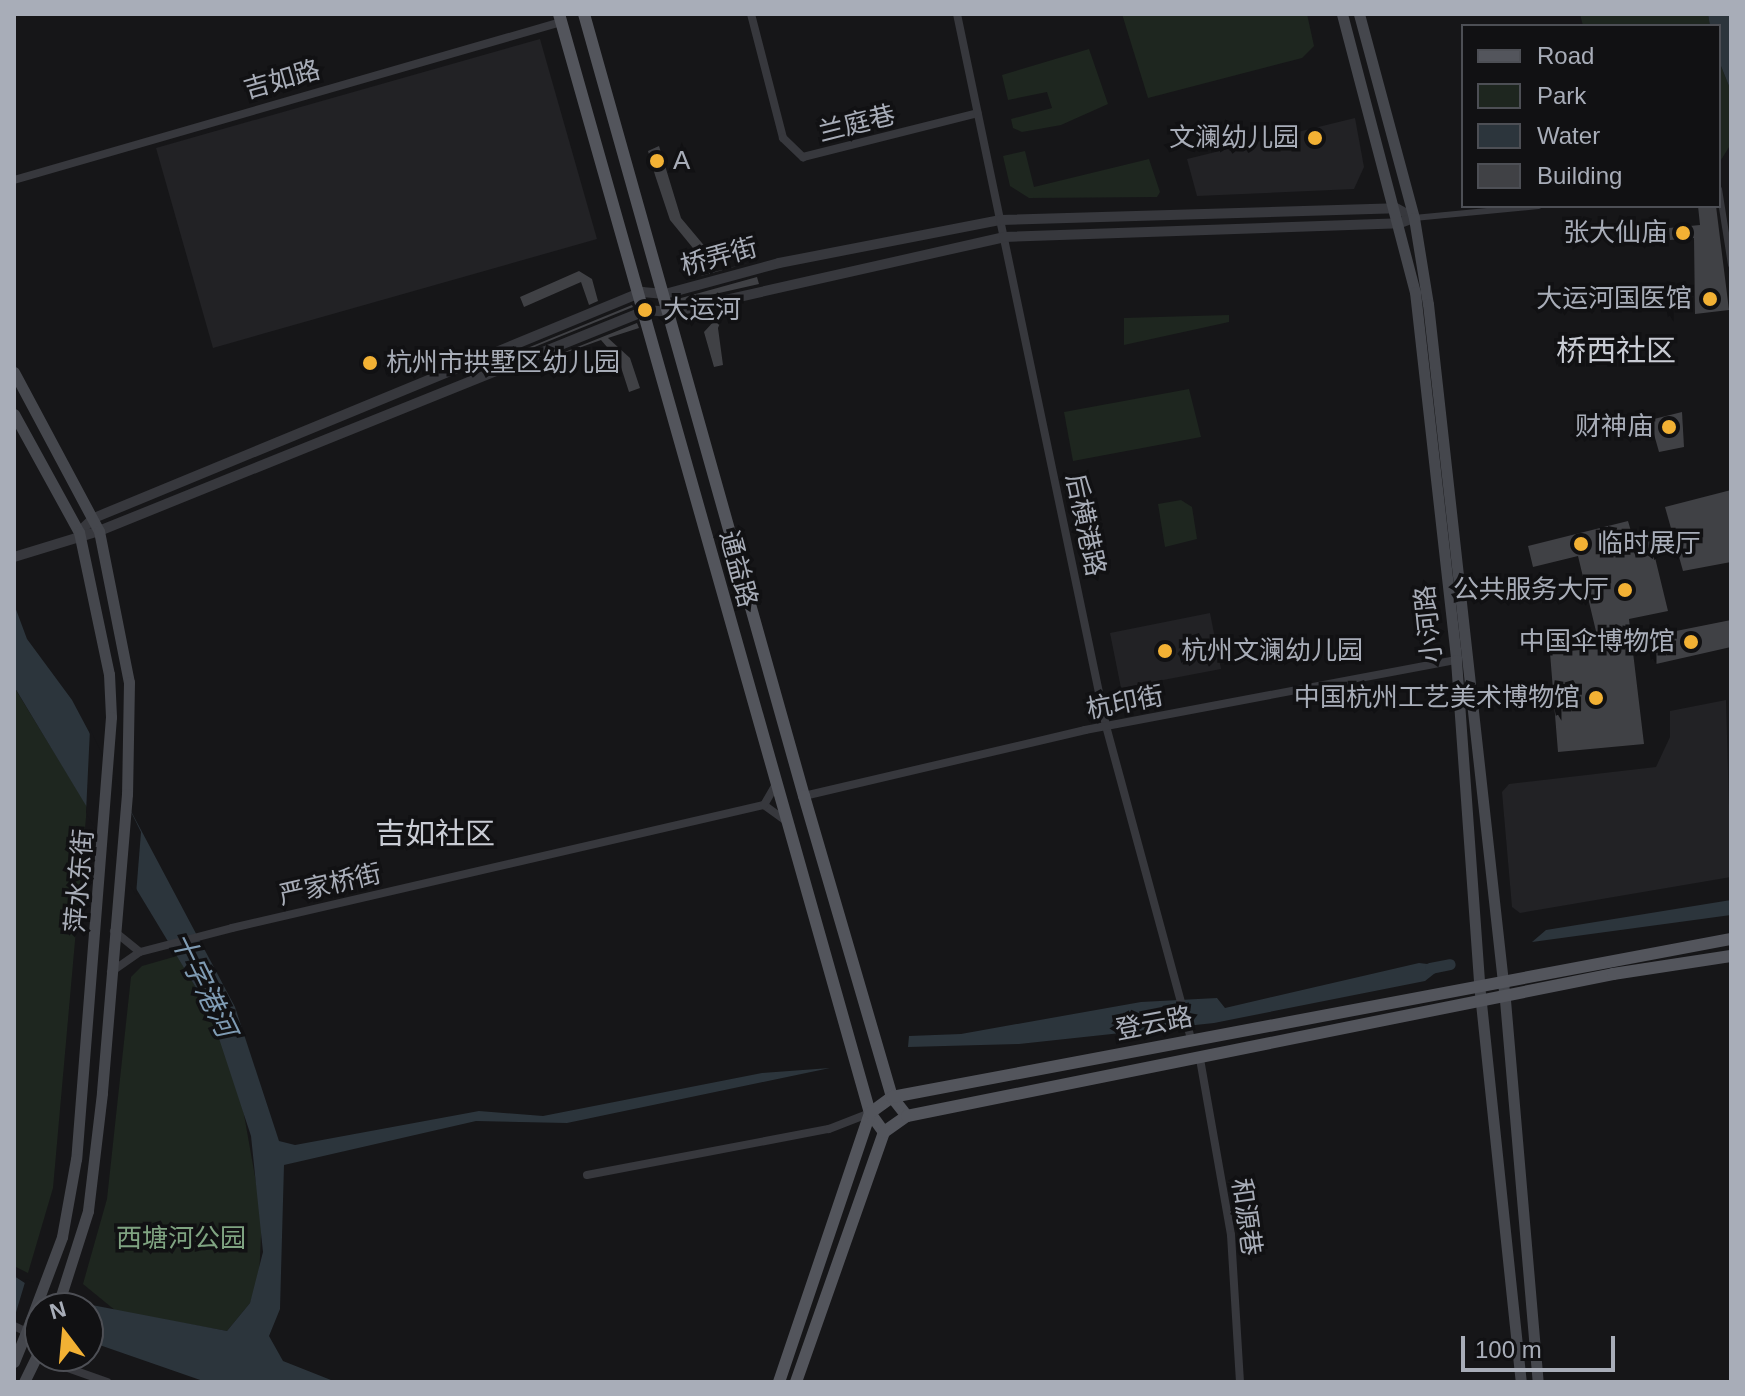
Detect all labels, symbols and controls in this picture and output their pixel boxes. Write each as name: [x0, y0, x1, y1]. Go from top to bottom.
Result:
legend: [1461, 24, 1721, 208]
text: Road: [1537, 42, 1594, 69]
street label: 吉如路: [240, 54, 324, 106]
text: Park: [1537, 82, 1586, 109]
street label: 兰庭巷: [815, 99, 899, 149]
place label: 文澜幼儿园: [1169, 122, 1299, 154]
text: Water: [1537, 122, 1600, 149]
marker: 文澜幼儿园: [1306, 129, 1324, 147]
place label: A: [673, 145, 690, 177]
marker: A: [648, 152, 666, 170]
text: Building: [1537, 162, 1622, 189]
place label: 张大仙庙: [1563, 217, 1667, 249]
marker: 张大仙庙: [1674, 224, 1692, 242]
street label: 桥弄街: [677, 232, 761, 282]
place label: 大运河国医馆: [1536, 283, 1692, 315]
marker: 大运河国医馆: [1699, 288, 1721, 310]
place label: 大运河: [663, 294, 741, 326]
marker: 大运河: [634, 299, 656, 321]
district label: 桥西社区: [1556, 333, 1676, 369]
place label: 杭州市拱墅区幼儿园: [386, 347, 620, 379]
marker: 杭州市拱墅区幼儿园: [361, 354, 379, 372]
place label: 财神庙: [1575, 411, 1653, 443]
marker: 财神庙: [1660, 418, 1678, 436]
street label: 后横港路: [1059, 471, 1111, 579]
street label: 通益路: [713, 527, 763, 611]
place label: 临时展厅: [1597, 528, 1701, 560]
marker: 临时展厅: [1572, 535, 1590, 553]
place label: 公共服务大厅: [1453, 574, 1609, 606]
marker: 公共服务大厅: [1616, 581, 1634, 599]
street label: 小河路: [1409, 584, 1449, 664]
place label: 中国伞博物馆: [1519, 626, 1675, 658]
marker: 中国伞博物馆: [1682, 633, 1700, 651]
place label: 杭州文澜幼儿园: [1181, 635, 1363, 667]
marker: 杭州文澜幼儿园: [1156, 642, 1174, 660]
street label: 杭印街: [1084, 680, 1166, 726]
place label: 中国杭州工艺美术博物馆: [1294, 682, 1580, 714]
marker: 中国杭州工艺美术博物馆: [1587, 689, 1605, 707]
district label: 吉如社区: [375, 816, 495, 852]
street label: 萍水东街: [60, 828, 100, 934]
street label: 严家桥街: [276, 858, 384, 912]
water label: 十字港河: [163, 927, 243, 1043]
street label: 登云路: [1113, 1001, 1195, 1047]
street label: 和源巷: [1225, 1176, 1267, 1258]
park label: 西塘河公园: [116, 1223, 246, 1255]
north arrow: [24, 1292, 104, 1372]
text: N: [47, 1296, 69, 1325]
scale bar: [1465, 1320, 1619, 1370]
text: 100 m: [1475, 1336, 1542, 1363]

